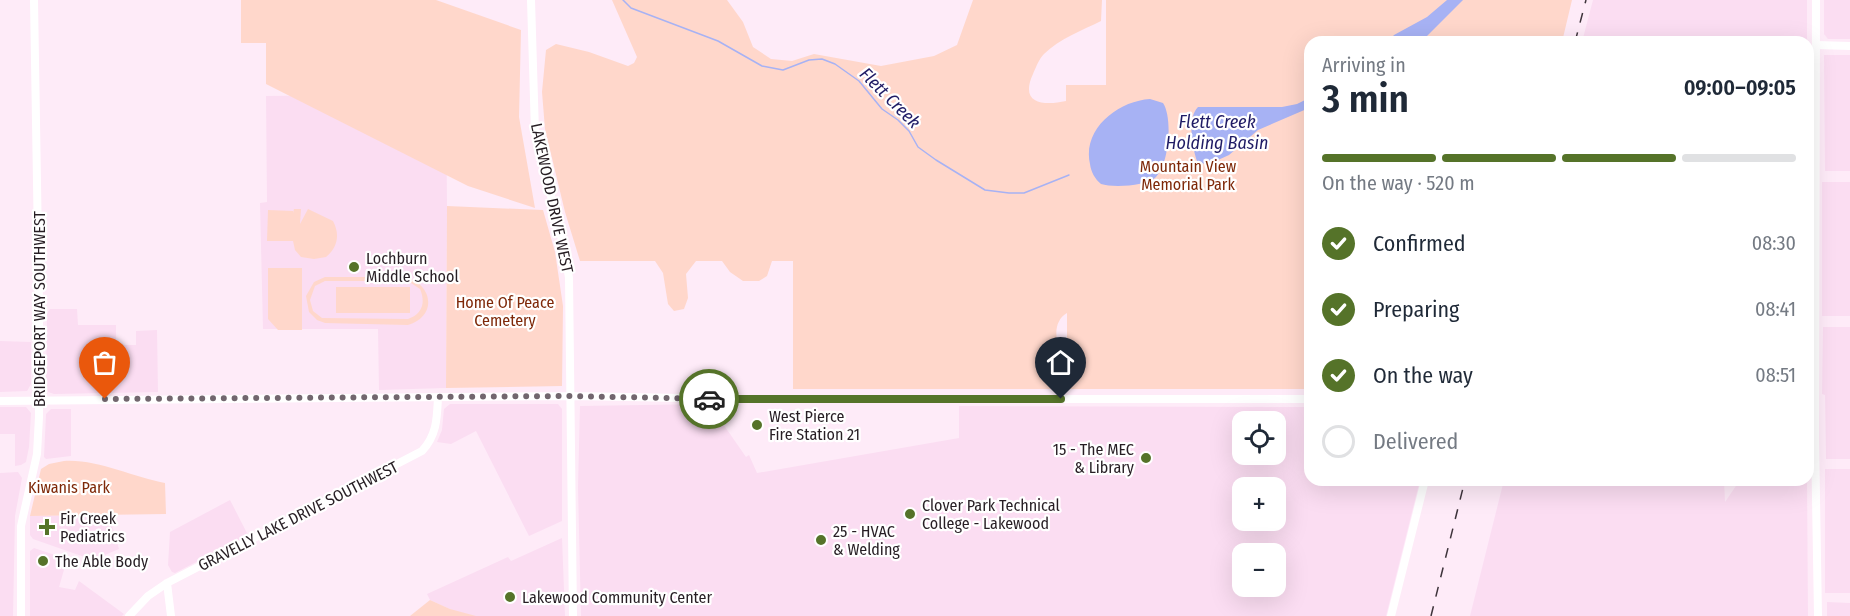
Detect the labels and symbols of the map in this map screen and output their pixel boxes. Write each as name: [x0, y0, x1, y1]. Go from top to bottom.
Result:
water label: Flett Creek: [855, 63, 925, 133]
water label: Flett Creek Holding Basin: [1166, 111, 1268, 154]
street label: LAKEWOOD DRIVE WEST: [527, 121, 577, 275]
park label: Mountain View Memorial Park: [1140, 157, 1237, 194]
street label: BRIDGEPORT WAY SOUTHWEST: [30, 211, 49, 407]
place label: Lochburn Middle School: [366, 249, 459, 286]
marker: Lochburn Middle School: [347, 260, 361, 274]
park label: Home Of Peace Cemetery: [456, 293, 554, 330]
pin: [79, 337, 130, 399]
pin: [1035, 337, 1086, 399]
courier: [679, 369, 739, 429]
place label: West Pierce Fire Station 21: [769, 407, 860, 444]
marker: West Pierce Fire Station 21: [750, 418, 764, 432]
place label: 15 - The MEC & Library: [1053, 440, 1135, 477]
marker: 15 - The MEC & Library: [1139, 451, 1153, 465]
street label: GRAVELLY LAKE DRIVE SOUTHWEST: [195, 457, 402, 575]
park label: Kiwanis Park: [28, 478, 111, 497]
place label: Clover Park Technical College - Lakewood: [922, 496, 1060, 533]
marker: Clover Park Technical College - Lakewood: [903, 507, 917, 521]
place label: Fir Creek Pediatrics: [60, 509, 125, 546]
marker: Fir Creek Pediatrics: [38, 518, 56, 536]
place label: 25 - HVAC & Welding: [833, 522, 900, 559]
marker: 25 - HVAC & Welding: [814, 533, 828, 547]
place label: The Able Body: [55, 552, 149, 571]
marker: The Able Body: [36, 554, 50, 568]
place label: Lakewood Community Center: [522, 588, 712, 607]
marker: Lakewood Community Center: [503, 590, 517, 604]

